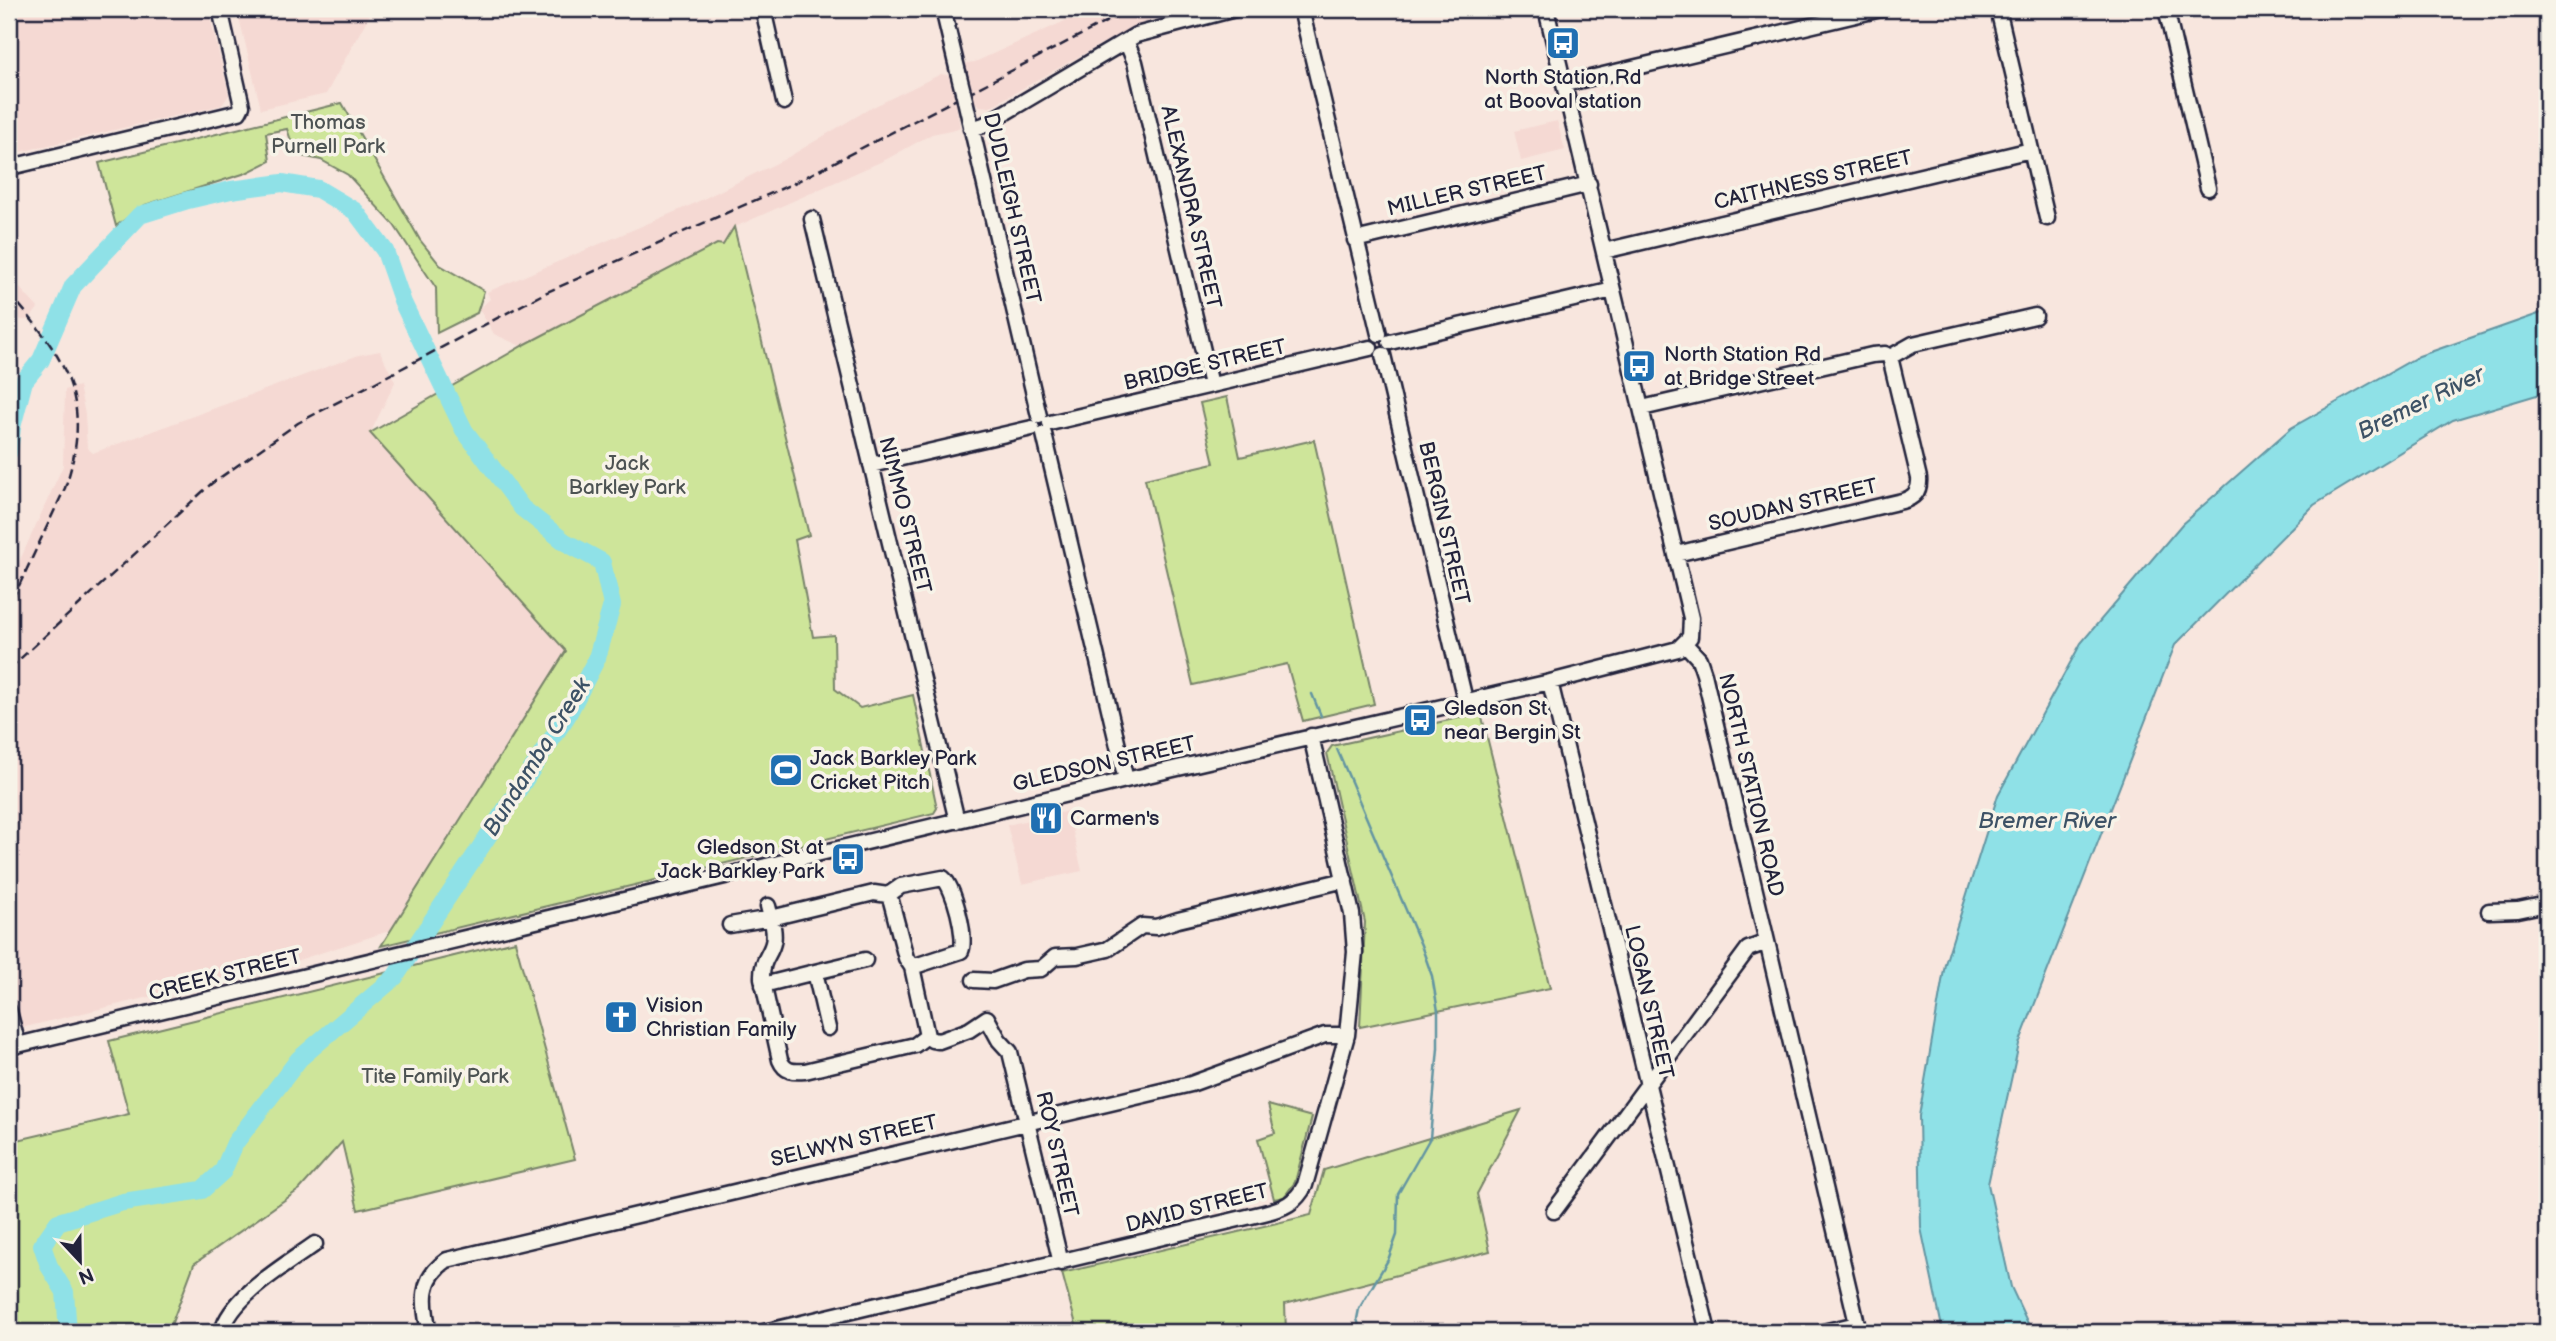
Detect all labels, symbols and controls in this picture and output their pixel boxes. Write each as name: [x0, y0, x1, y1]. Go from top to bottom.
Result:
bus stop icon: North Station Rd at Booval station: [1544, 24, 1582, 62]
place label: North Station Rd at Booval station: [1484, 65, 1642, 114]
street label: ALEXANDRA STREET: [1155, 103, 1227, 311]
park label: Thomas Purnell Park: [271, 110, 386, 159]
street label: DUDLEIGH STREET: [978, 110, 1046, 306]
street label: CAITHNESS STREET: [1711, 145, 1915, 215]
street label: MILLER STREET: [1385, 160, 1550, 222]
street label: BRIDGE STREET: [1121, 334, 1289, 396]
place label: North Station Rd at Bridge Street: [1664, 342, 1821, 391]
bus stop icon: North Station Rd at Bridge Street: [1620, 347, 1658, 385]
water label: Bremer River: [2353, 360, 2490, 446]
street label: NIMMO STREET: [874, 434, 937, 596]
street label: BERGIN STREET: [1413, 439, 1475, 607]
park label: Jack Barkley Park: [569, 451, 686, 500]
street label: SOUDAN STREET: [1706, 473, 1880, 537]
street label: NORTH STATION ROAD: [1713, 671, 1789, 899]
water label: Bundamba Creek: [477, 672, 597, 841]
place label: Gledson St near Bergin St: [1444, 696, 1581, 745]
bus stop icon: Gledson St near Bergin St: [1401, 701, 1439, 739]
street label: GLEDSON STREET: [1010, 731, 1198, 797]
place label: Jack Barkley Park Cricket Pitch: [810, 746, 977, 795]
sports icon: Jack Barkley Park Cricket Pitch: [767, 751, 805, 789]
restaurant icon: Carmen's: [1027, 799, 1065, 837]
place label: Carmen's: [1070, 806, 1159, 831]
water label: Bremer River: [1978, 807, 2117, 835]
place label: Gledson St at Jack Barkley Park: [658, 835, 825, 884]
bus stop icon: Gledson St at Jack Barkley Park: [829, 840, 867, 878]
street label: LOGAN STREET: [1619, 923, 1679, 1082]
street label: CREEK STREET: [146, 944, 304, 1006]
place label: Vision Christian Family: [646, 993, 797, 1042]
church icon: Vision Christian Family: [602, 998, 640, 1036]
park label: Tite Family Park: [361, 1064, 509, 1089]
street label: ROY STREET: [1030, 1089, 1084, 1219]
street label: SELWYN STREET: [768, 1110, 940, 1172]
street label: DAVID STREET: [1123, 1178, 1271, 1238]
north arrow: [46, 1226, 116, 1296]
text: N: [75, 1262, 97, 1289]

